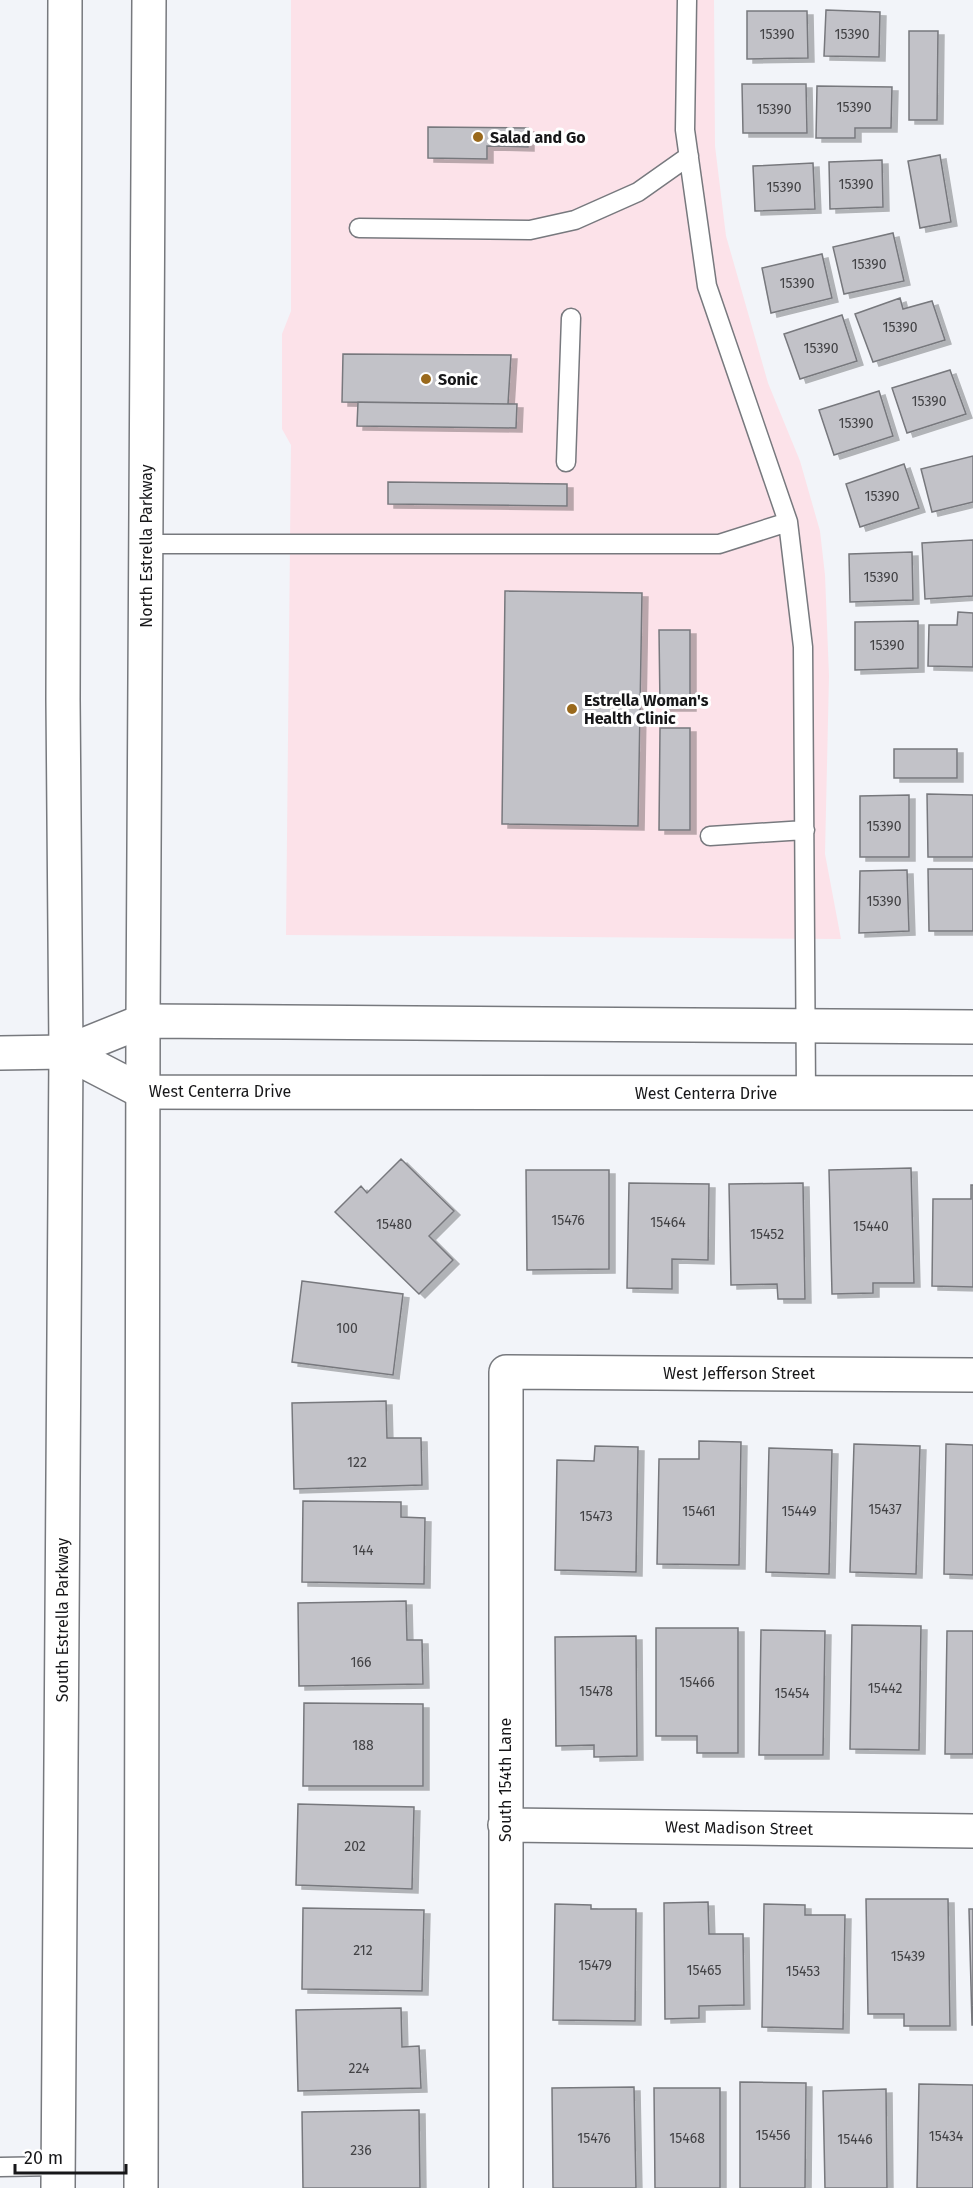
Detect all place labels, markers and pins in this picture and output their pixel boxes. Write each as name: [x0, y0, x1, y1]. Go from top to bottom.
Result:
place label: Salad and Go: [490, 128, 586, 147]
marker: Salad and Go: [471, 130, 485, 144]
place label: Sonic: [438, 370, 478, 389]
marker: Sonic: [419, 372, 433, 386]
place label: Estrella Woman's Health Clinic: [584, 691, 709, 728]
marker: Estrella Woman's Health Clinic: [565, 702, 579, 716]

